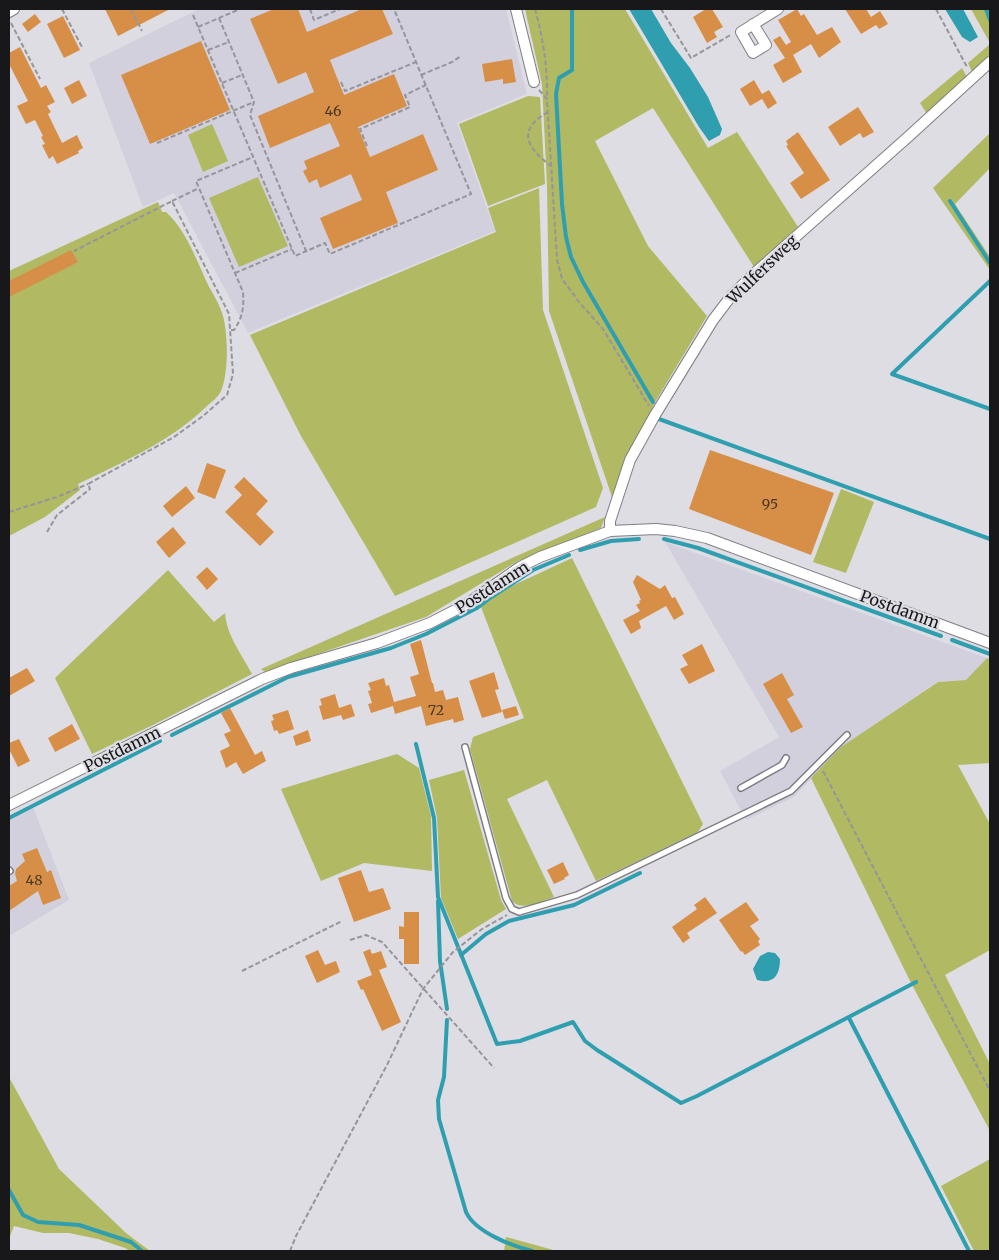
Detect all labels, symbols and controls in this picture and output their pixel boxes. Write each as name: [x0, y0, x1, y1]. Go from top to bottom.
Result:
house number: 46: [325, 102, 341, 120]
street label: Wulfersweg: [722, 230, 802, 309]
house number: 95: [762, 495, 778, 513]
street label: Postdamm: [451, 556, 533, 618]
street label: Postdamm: [857, 585, 943, 633]
house number: 72: [428, 701, 444, 719]
street label: Postdamm: [80, 722, 164, 776]
house number: 48: [26, 871, 42, 889]

